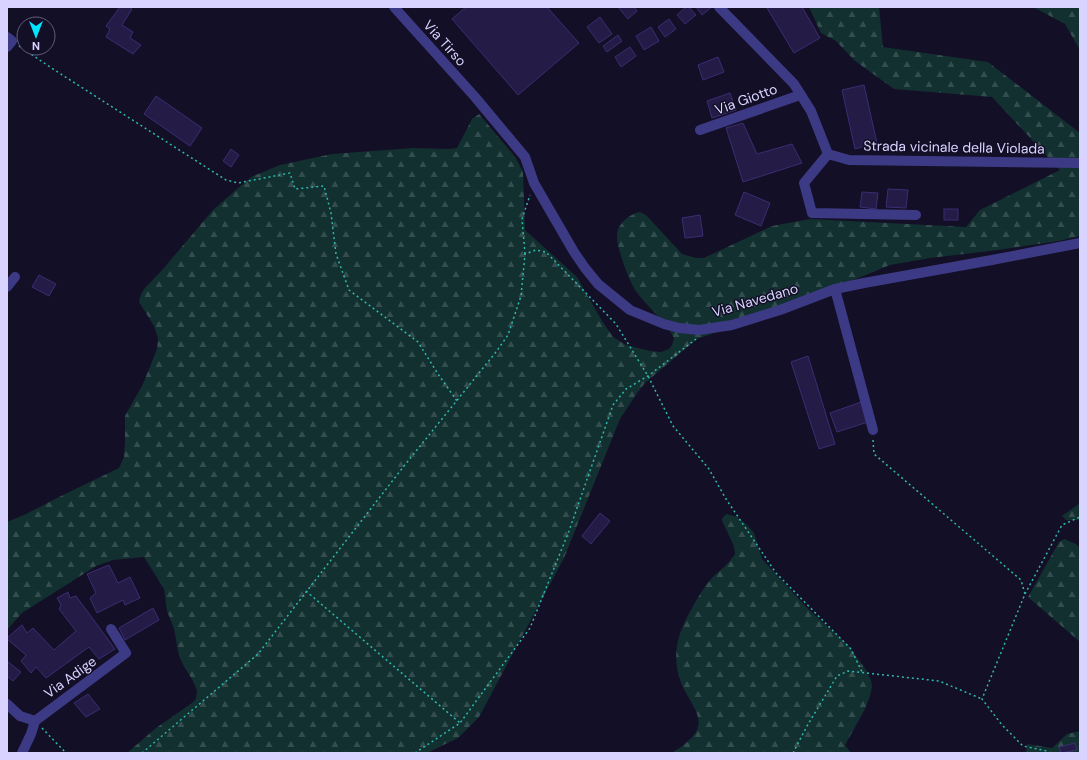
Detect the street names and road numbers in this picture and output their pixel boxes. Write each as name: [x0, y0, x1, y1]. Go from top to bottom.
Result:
street label: Via Tirso: [420, 16, 470, 70]
street label: Via Giotto: [712, 79, 780, 119]
street label: Strada vicinale della Violada: [863, 136, 1045, 158]
street label: Via Navedano: [710, 279, 800, 321]
street label: Via Adige: [40, 652, 100, 702]

